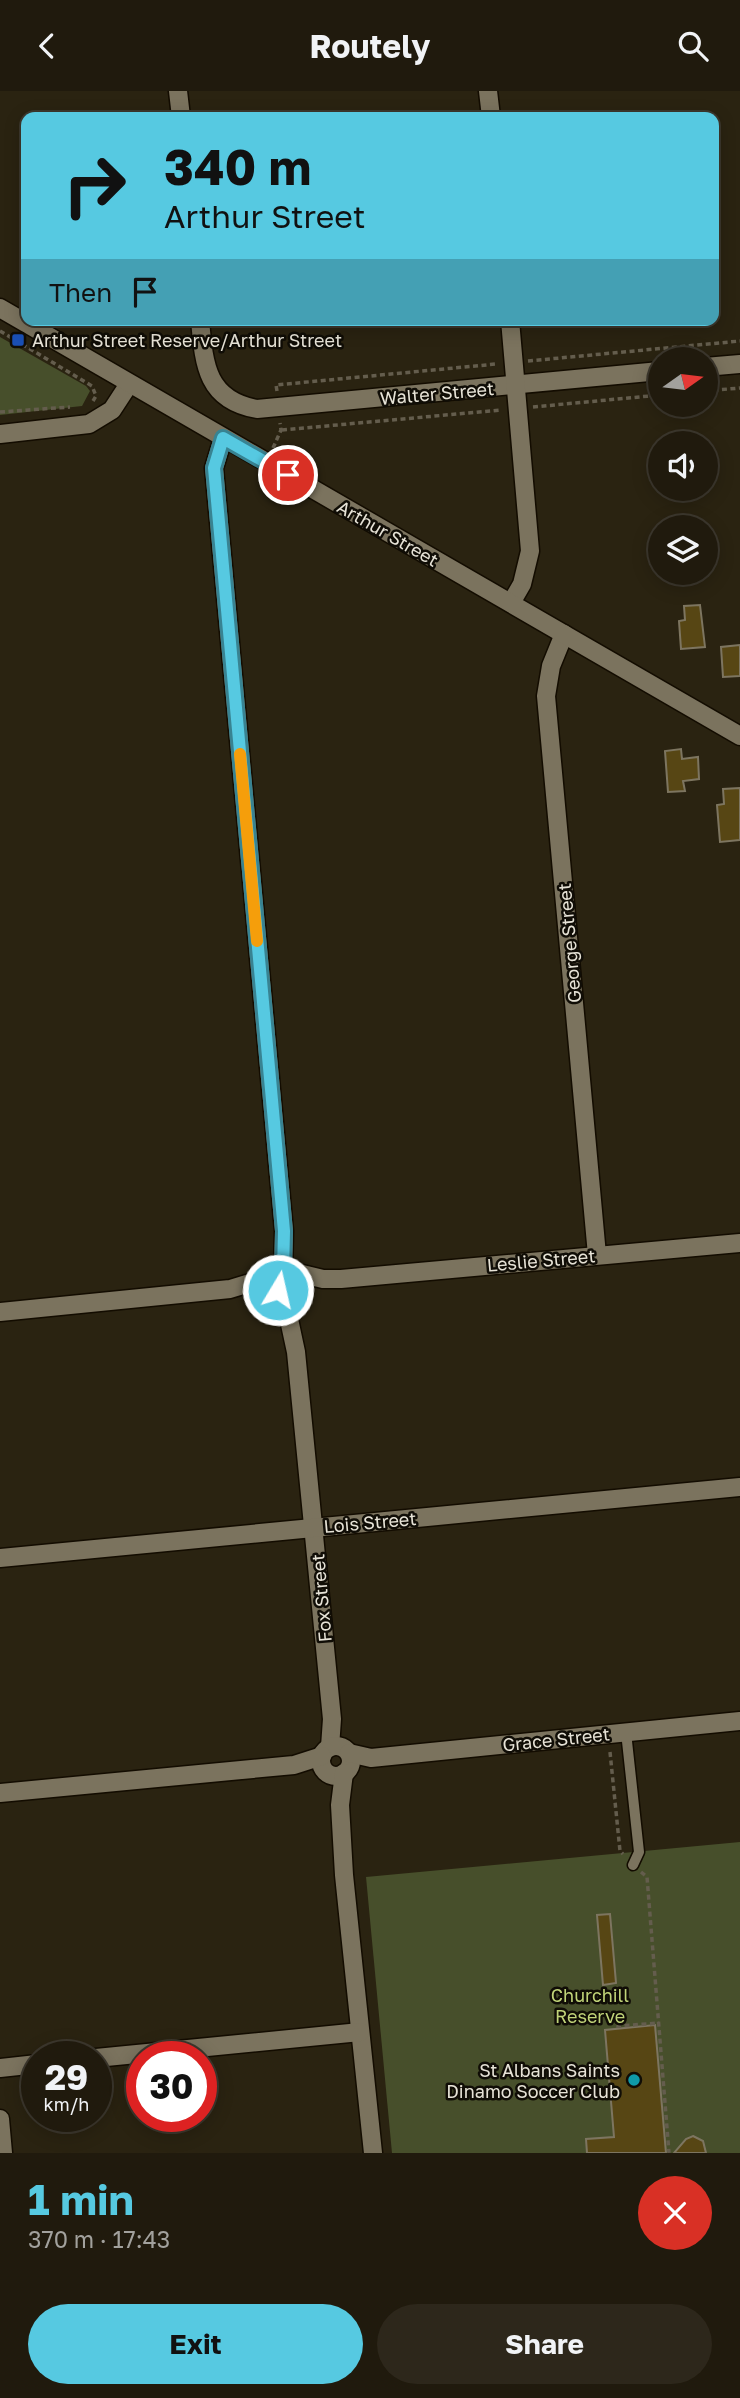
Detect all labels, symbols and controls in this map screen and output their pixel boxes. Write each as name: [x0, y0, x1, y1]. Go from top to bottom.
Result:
icon: back: [28, 27, 66, 65]
text: Routely: [310, 27, 430, 65]
icon: search: [674, 27, 712, 65]
text: 340 m: [164, 137, 312, 196]
icon: right: [49, 140, 140, 231]
text: Arthur Street: [164, 197, 366, 235]
icon: arrive: [126, 273, 164, 311]
text: Then: [49, 277, 112, 308]
place label: Arthur Street Reserve/Arthur Street: [32, 329, 342, 351]
marker: Arthur Street Reserve/Arthur Street: [10, 332, 26, 348]
north arrow: [648, 347, 718, 417]
map controls: [648, 347, 718, 585]
street label: Walter Street: [379, 377, 495, 409]
button: sound: [648, 431, 718, 501]
pin: [258, 445, 318, 505]
icon: arrive: [269, 456, 307, 494]
street label: Arthur Street: [333, 495, 443, 571]
button: layers: [648, 515, 718, 585]
street label: George Street: [553, 882, 585, 1004]
street label: Leslie Street: [486, 1244, 596, 1276]
position arrow: [241, 1253, 315, 1327]
street label: Lois Street: [323, 1507, 417, 1537]
street label: Fox Street: [306, 1553, 336, 1643]
street label: Grace Street: [501, 1722, 611, 1756]
park label: Churchill Reserve: [551, 1984, 629, 2027]
speed limit sign: 30: [126, 2041, 217, 2132]
text: 29: [45, 2056, 88, 2098]
place label: St Albans Saints Dinamo Soccer Club: [446, 2059, 620, 2102]
marker: St Albans Saints Dinamo Soccer Club: [626, 2072, 642, 2088]
text: km/h: [44, 2093, 89, 2115]
text: 1 min: [28, 2174, 134, 2224]
button: close: [638, 2176, 712, 2250]
text: 370 m · 17:43: [28, 2225, 170, 2253]
button: Exit: [28, 2304, 363, 2384]
button: Share: [377, 2304, 712, 2384]

